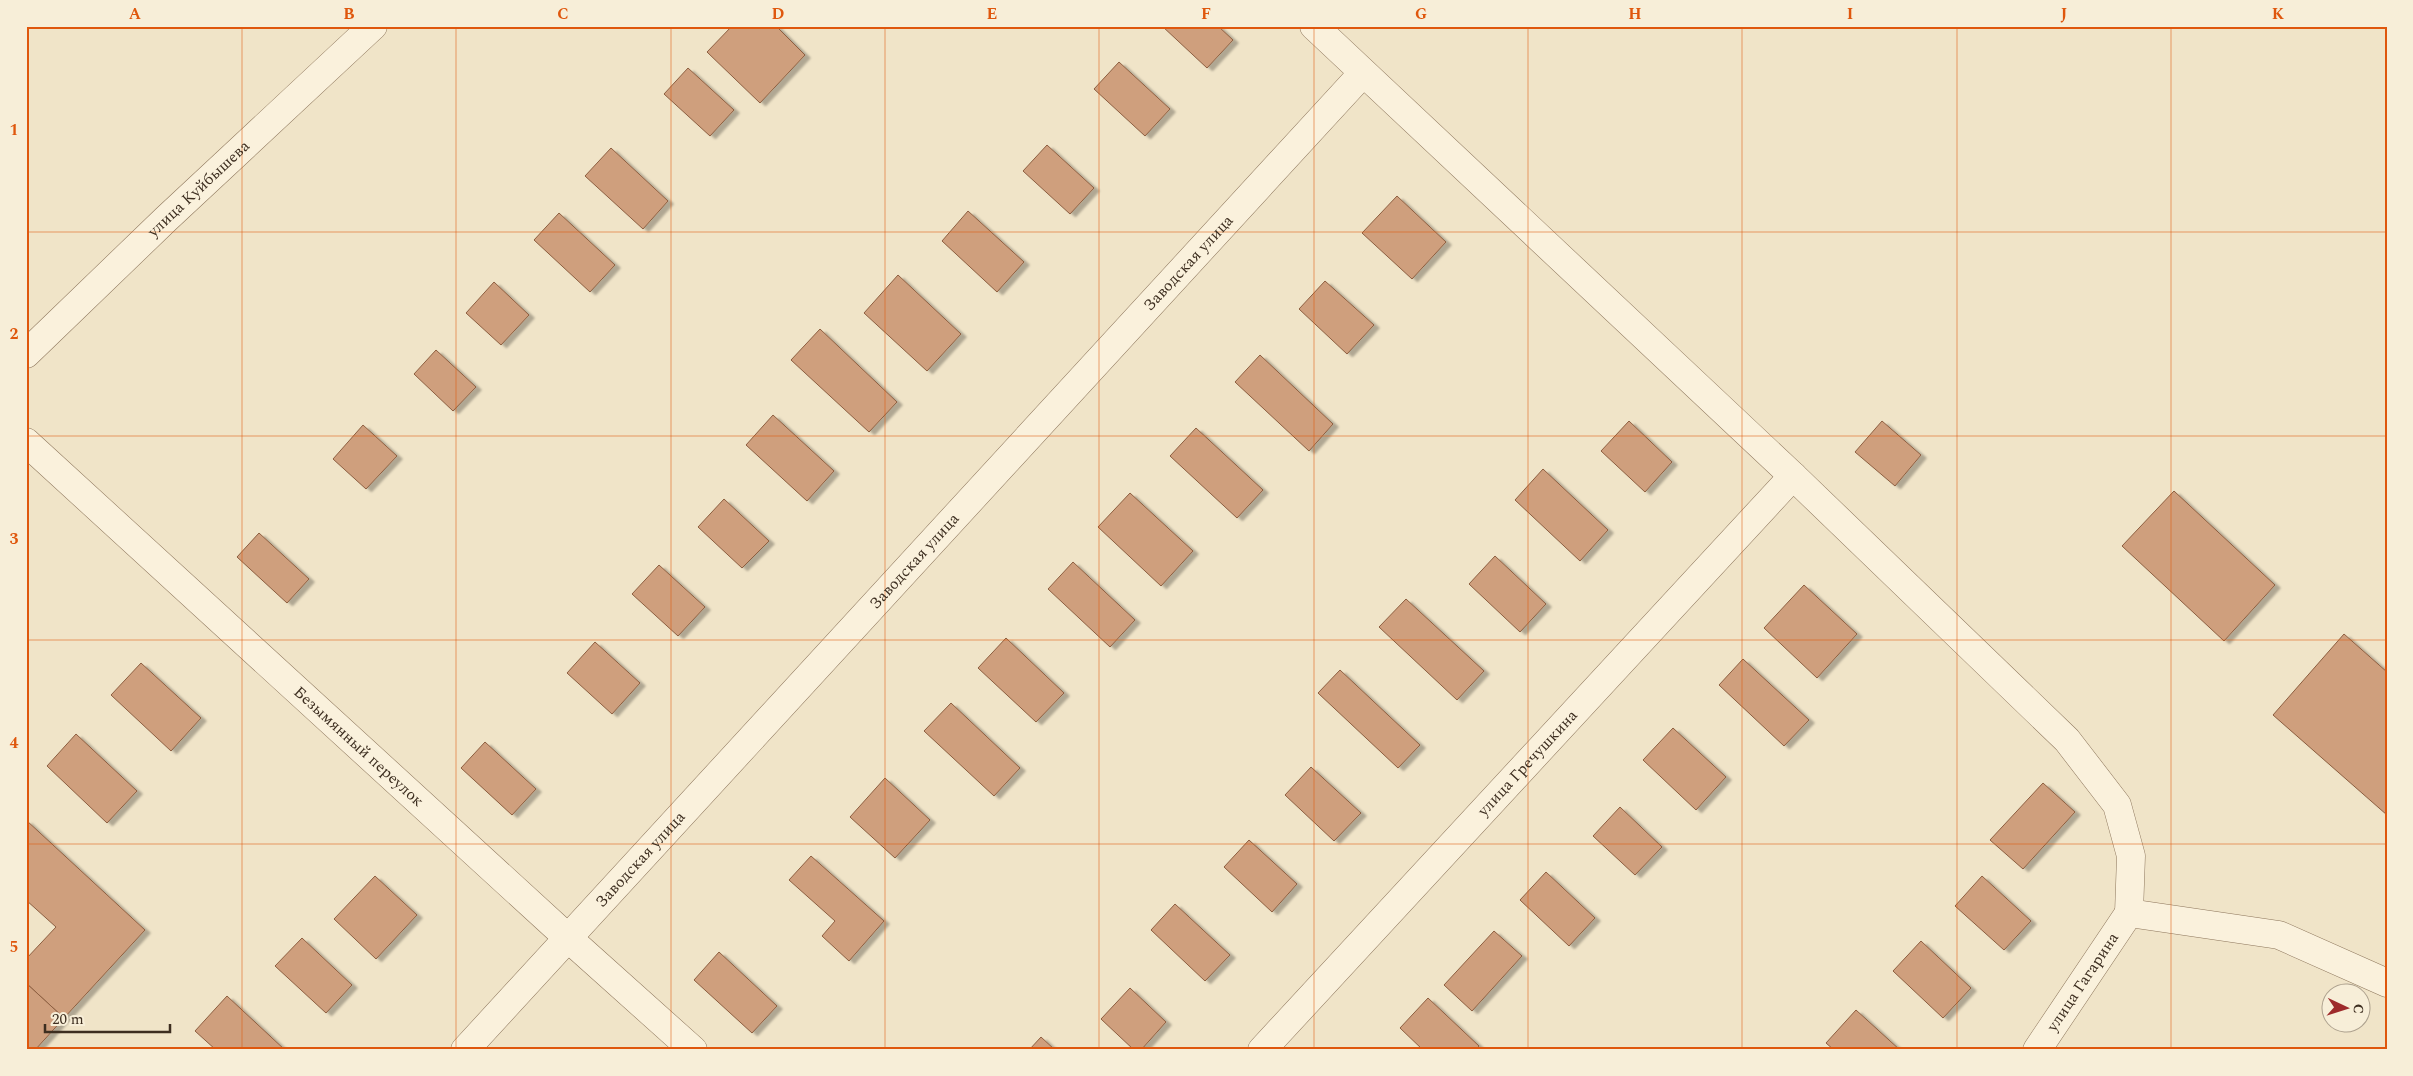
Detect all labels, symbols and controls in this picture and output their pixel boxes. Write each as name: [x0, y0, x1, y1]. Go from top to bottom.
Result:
text: A: [129, 2, 142, 26]
text: B: [343, 2, 355, 26]
text: C: [557, 2, 569, 26]
text: D: [772, 2, 785, 26]
text: E: [987, 2, 997, 26]
text: F: [1201, 2, 1211, 26]
text: G: [1415, 2, 1427, 26]
text: H: [1628, 2, 1642, 26]
text: I: [1847, 2, 1853, 26]
text: J: [2061, 2, 2068, 26]
text: K: [2272, 2, 2285, 26]
text: 1: [10, 118, 18, 142]
street label: улица Куйбышева: [141, 134, 255, 244]
street label: Заводская улица: [1138, 209, 1239, 317]
text: 2: [10, 322, 19, 346]
street label: Заводская улица: [864, 507, 965, 615]
text: 3: [10, 527, 19, 551]
street label: Безымянный переулок: [288, 680, 429, 813]
street label: улица Гречушкина: [1471, 704, 1583, 823]
text: 4: [10, 731, 19, 755]
street label: Заводская улица: [590, 806, 691, 913]
street label: улица Гагарина: [2040, 927, 2125, 1037]
text: 5: [10, 935, 18, 959]
north arrow: [2320, 984, 2370, 1034]
scale bar: [45, 1001, 170, 1033]
text: С: [2348, 1003, 2369, 1015]
text: 20 m: [52, 1008, 84, 1031]

